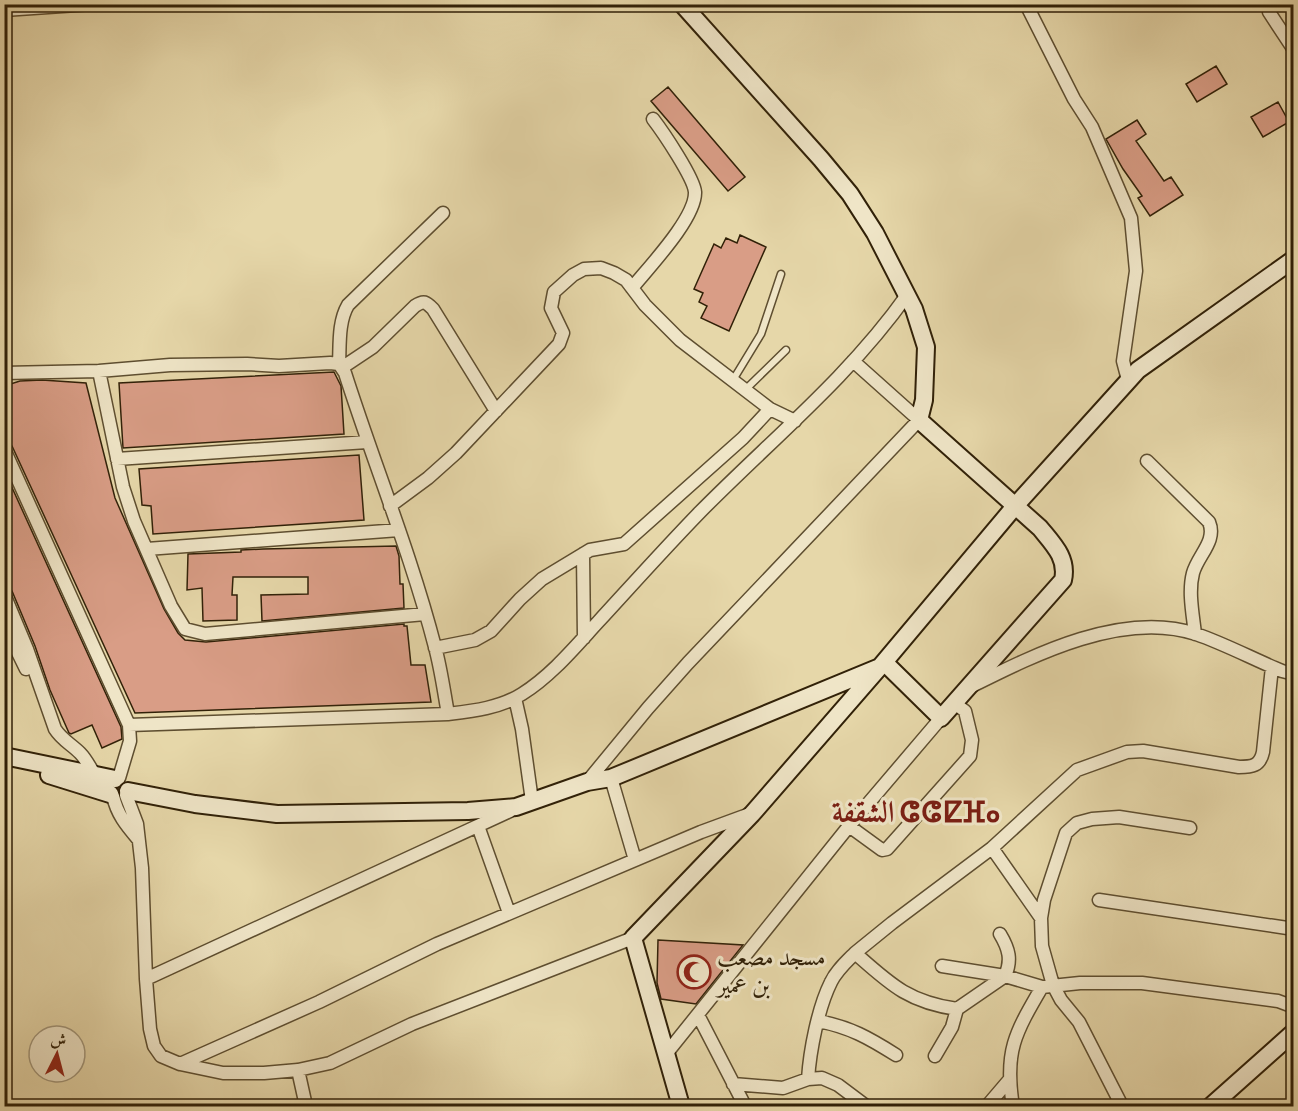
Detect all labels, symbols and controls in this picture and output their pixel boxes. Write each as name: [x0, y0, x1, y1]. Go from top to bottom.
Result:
district label: الشقفة ⵛⵛⵇⴼⴰ: [832, 794, 1000, 832]
place label: مسجد مصعب بن عمير: [714, 943, 826, 1001]
mosque icon: مسجد مصعب بن عمير: [676, 954, 712, 990]
north arrow: [27, 1024, 87, 1084]
text: ش: [50, 1029, 67, 1051]

